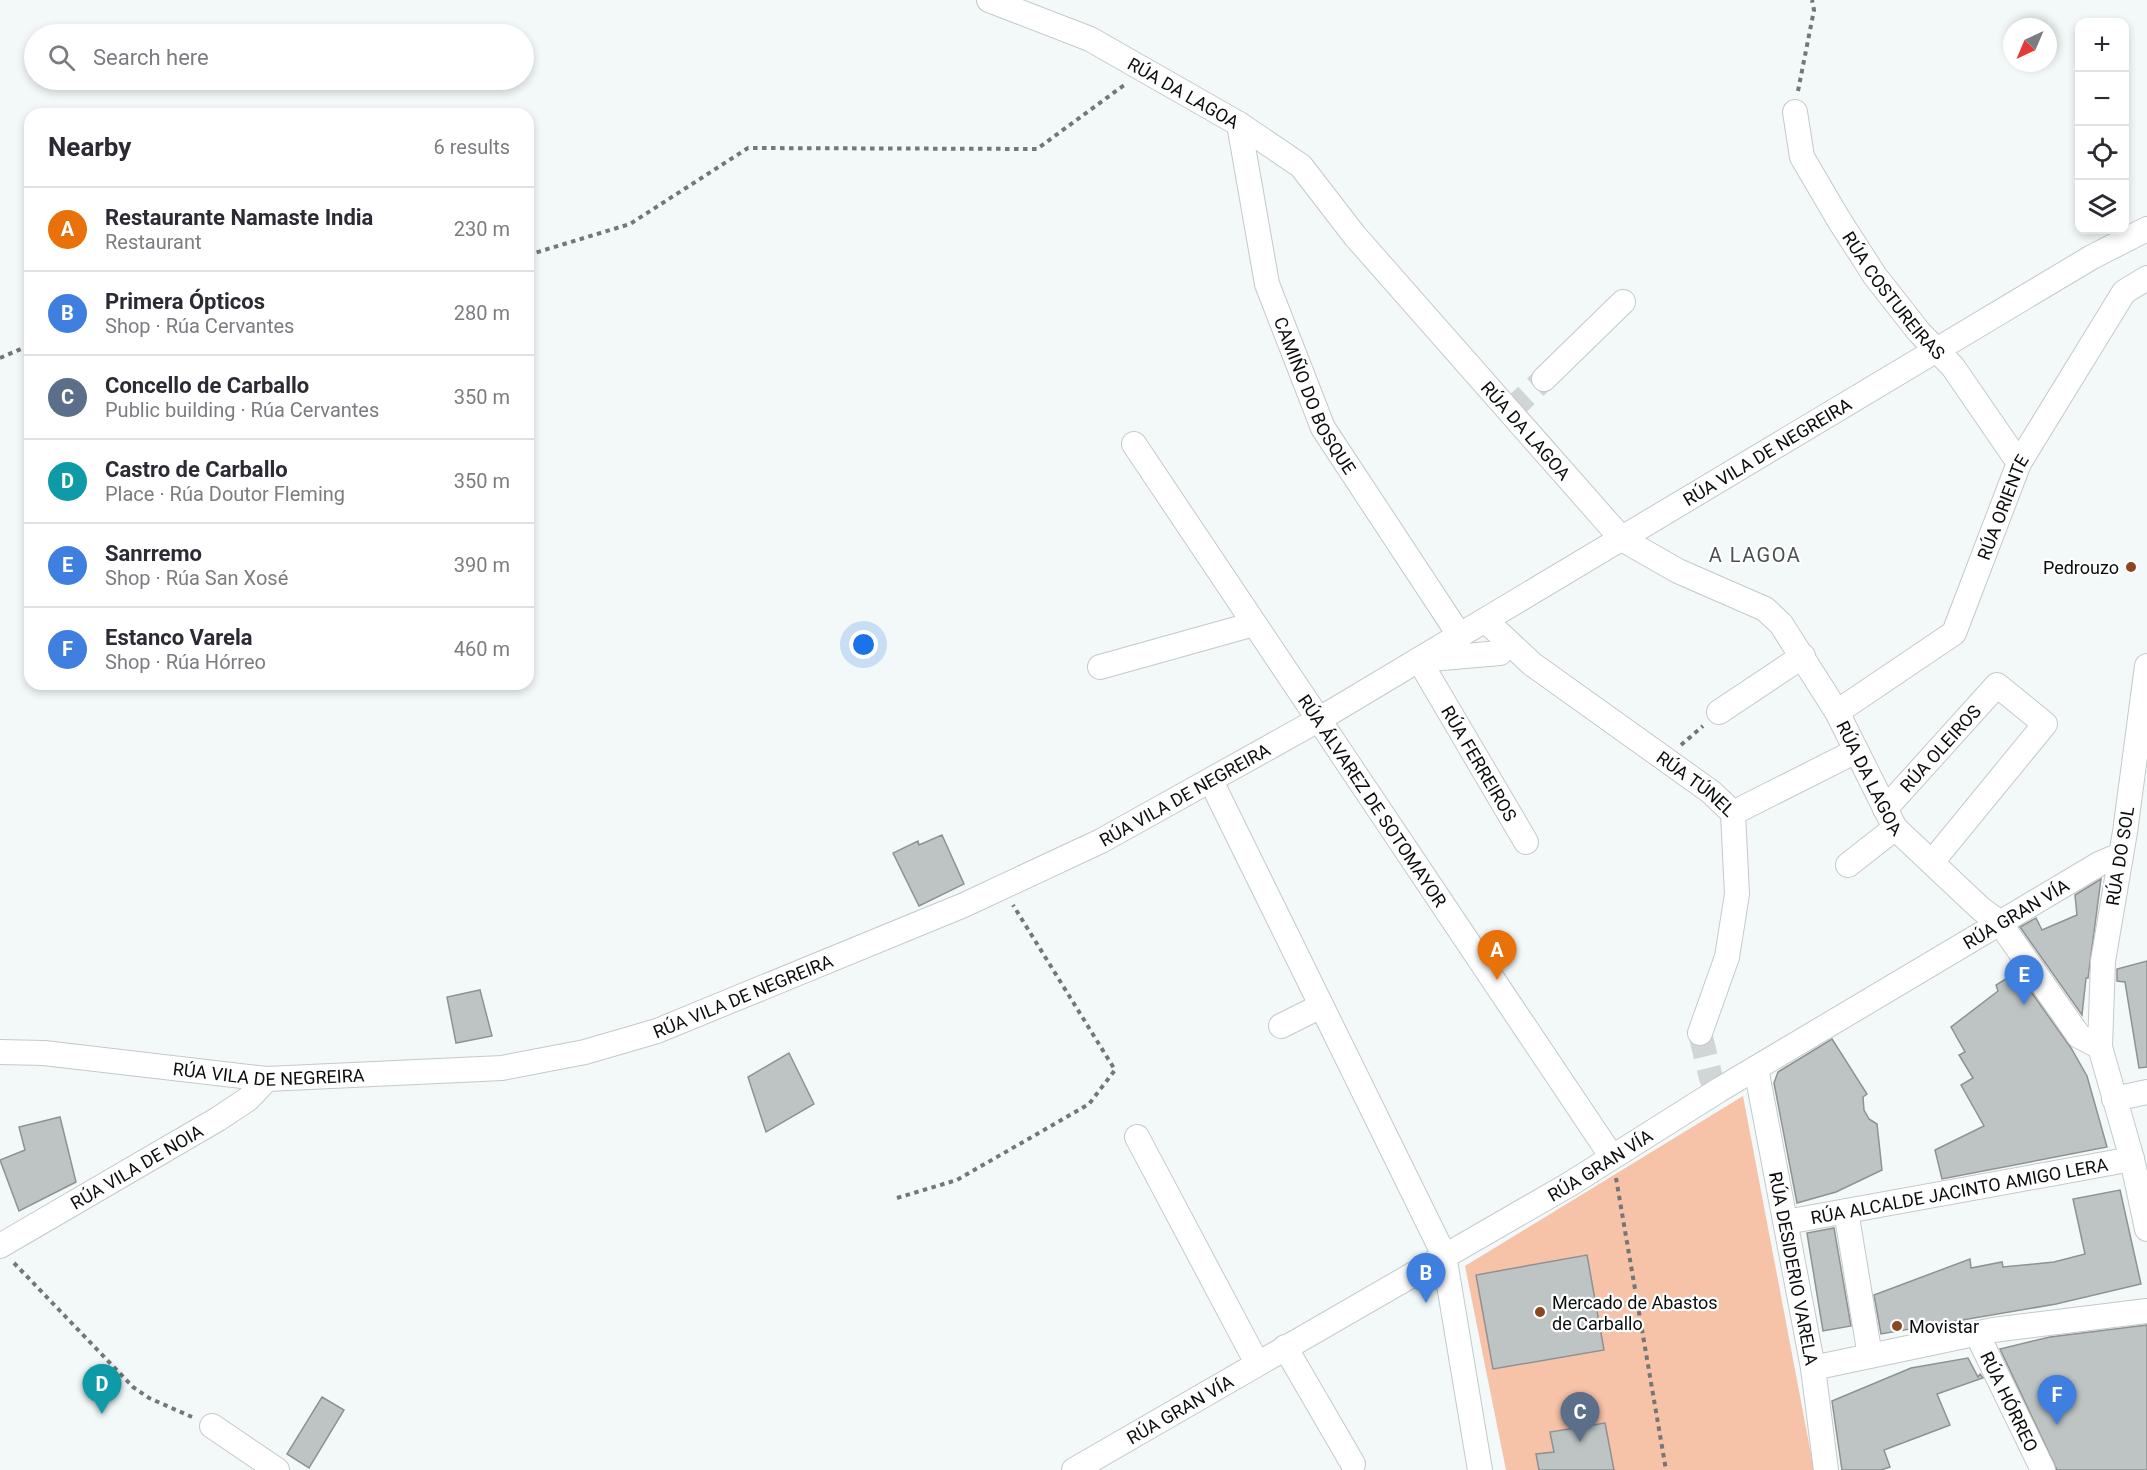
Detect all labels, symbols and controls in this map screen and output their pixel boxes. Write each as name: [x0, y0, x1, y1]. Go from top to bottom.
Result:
north arrow: [2003, 18, 2057, 72]
map controls: [2075, 18, 2129, 234]
button: +: [2075, 18, 2129, 72]
search box: [24, 24, 534, 90]
icon: search: [45, 41, 78, 74]
text: Search here: [93, 45, 209, 70]
street label: RÚA DA LAGOA: [1124, 52, 1243, 132]
button: −: [2075, 72, 2129, 126]
button: locate: [2075, 126, 2129, 180]
text: Nearby: [48, 132, 131, 162]
text: 6 results: [434, 135, 510, 159]
button: layers: [2075, 180, 2129, 234]
text: Restaurante Namaste India: [105, 205, 373, 230]
text: A: [61, 217, 74, 241]
text: 230 m: [454, 217, 510, 241]
street label: RÚA COSTUREIRAS: [1839, 227, 1950, 364]
text: Restaurant: [105, 230, 202, 254]
text: Primera Ópticos: [105, 289, 265, 314]
text: B: [61, 301, 74, 325]
text: 280 m: [454, 301, 510, 325]
text: Shop · Rúa Cervantes: [105, 314, 294, 338]
street label: CAMIÑO DO BOSQUE: [1270, 314, 1361, 478]
text: Concello de Carballo: [105, 373, 309, 398]
street label: RÚA DA LAGOA: [1477, 377, 1575, 484]
text: C: [61, 385, 74, 409]
text: 350 m: [454, 385, 510, 409]
street label: RÚA VILA DE NEGREIRA: [1679, 393, 1855, 510]
text: Public building · Rúa Cervantes: [105, 398, 379, 422]
street label: RÚA ORIENTE: [1973, 450, 2032, 563]
text: Castro de Carballo: [105, 457, 288, 482]
text: D: [61, 469, 74, 493]
text: 350 m: [454, 469, 510, 493]
text: Place · Rúa Doutor Fleming: [105, 482, 345, 506]
text: Sanrremo: [105, 541, 202, 566]
district label: A LAGOA: [1709, 543, 1801, 567]
text: E: [62, 553, 73, 577]
text: 390 m: [454, 553, 510, 577]
place label: Pedrouzo: [2043, 557, 2119, 578]
marker: Pedrouzo: [2124, 560, 2138, 574]
text: Shop · Rúa San Xosé: [105, 566, 288, 590]
text: Estanco Varela: [105, 625, 253, 650]
your location: [849, 630, 878, 659]
text: F: [62, 637, 73, 661]
text: 460 m: [454, 637, 510, 661]
text: Shop · Rúa Hórreo: [105, 650, 266, 674]
street label: RÚA ÁLVAREZ DE SOTOMAYOR: [1294, 690, 1451, 910]
street label: RÚA OLEIROS: [1895, 700, 1985, 796]
street label: RÚA FERREIROS: [1438, 702, 1522, 825]
street label: RÚA DA LAGOA: [1833, 717, 1907, 840]
street label: RÚA VILA DE NEGREIRA: [1095, 738, 1274, 850]
street label: RÚA TÚNEL: [1653, 746, 1740, 820]
street label: RÚA DO SOL: [2102, 805, 2138, 907]
street label: RÚA GRAN VÍA: [1959, 874, 2073, 953]
pin: A: [1478, 930, 1516, 980]
street label: RÚA VILA DE NEGREIRA: [650, 950, 836, 1042]
pin: E: [2004, 956, 2044, 1005]
street label: RÚA VILA DE NEGREIRA: [172, 1058, 365, 1090]
street label: RÚA VILA DE NOIA: [67, 1120, 207, 1213]
street label: RÚA GRAN VÍA: [1544, 1124, 1656, 1205]
street label: RÚA ALCALDE JACINTO AMIGO LERA: [1809, 1153, 2110, 1228]
street label: RÚA DESIDERIO VARELA: [1765, 1170, 1823, 1367]
pin: B: [1406, 1254, 1446, 1303]
place label: Mercado de Abastos de Carballo: [1552, 1292, 1718, 1334]
marker: Mercado de Abastos de Carballo: [1533, 1305, 1547, 1319]
place label: Movistar: [1909, 1316, 1979, 1337]
marker: Movistar: [1890, 1319, 1904, 1333]
street label: RÚA HÓRREO: [1977, 1348, 2043, 1455]
pin: D: [82, 1364, 122, 1414]
street label: RÚA GRAN VÍA: [1123, 1370, 1237, 1448]
pin: F: [2038, 1376, 2076, 1425]
pin: C: [1560, 1392, 1600, 1442]

